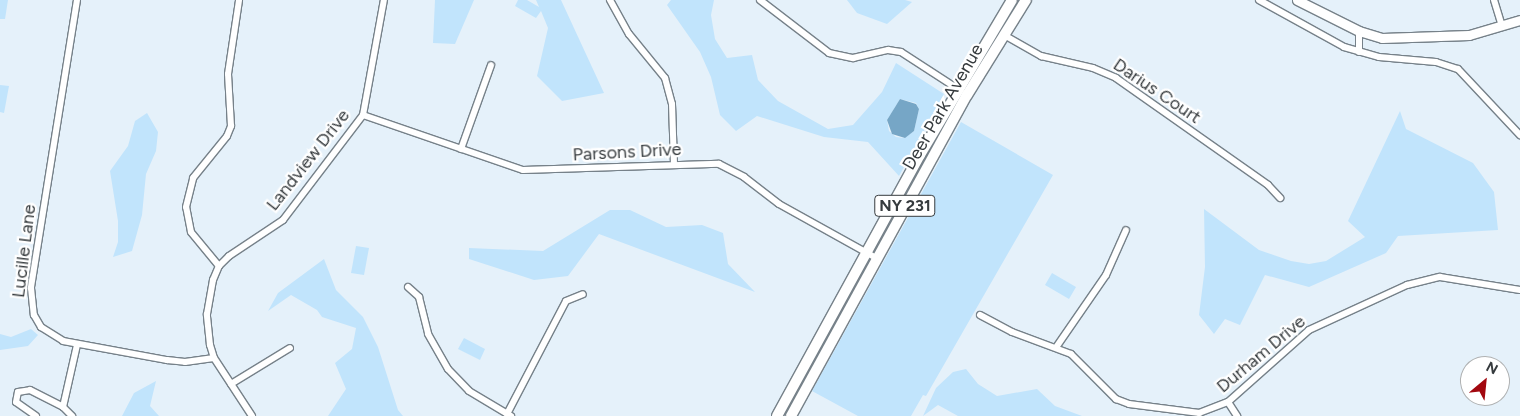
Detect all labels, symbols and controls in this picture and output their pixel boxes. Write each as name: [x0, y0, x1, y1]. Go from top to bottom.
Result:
street label: Deer Park Avenue: [898, 40, 988, 174]
street label: Darius Court: [1109, 54, 1205, 128]
street label: Landview Drive: [262, 105, 354, 215]
street label: Parsons Drive: [572, 138, 682, 166]
road number: NY 231: [874, 192, 936, 220]
street label: Lucille Lane: [8, 203, 40, 299]
street label: Durham Drive: [1212, 311, 1310, 397]
north arrow: [1460, 356, 1510, 406]
text: N: [1483, 358, 1501, 378]

